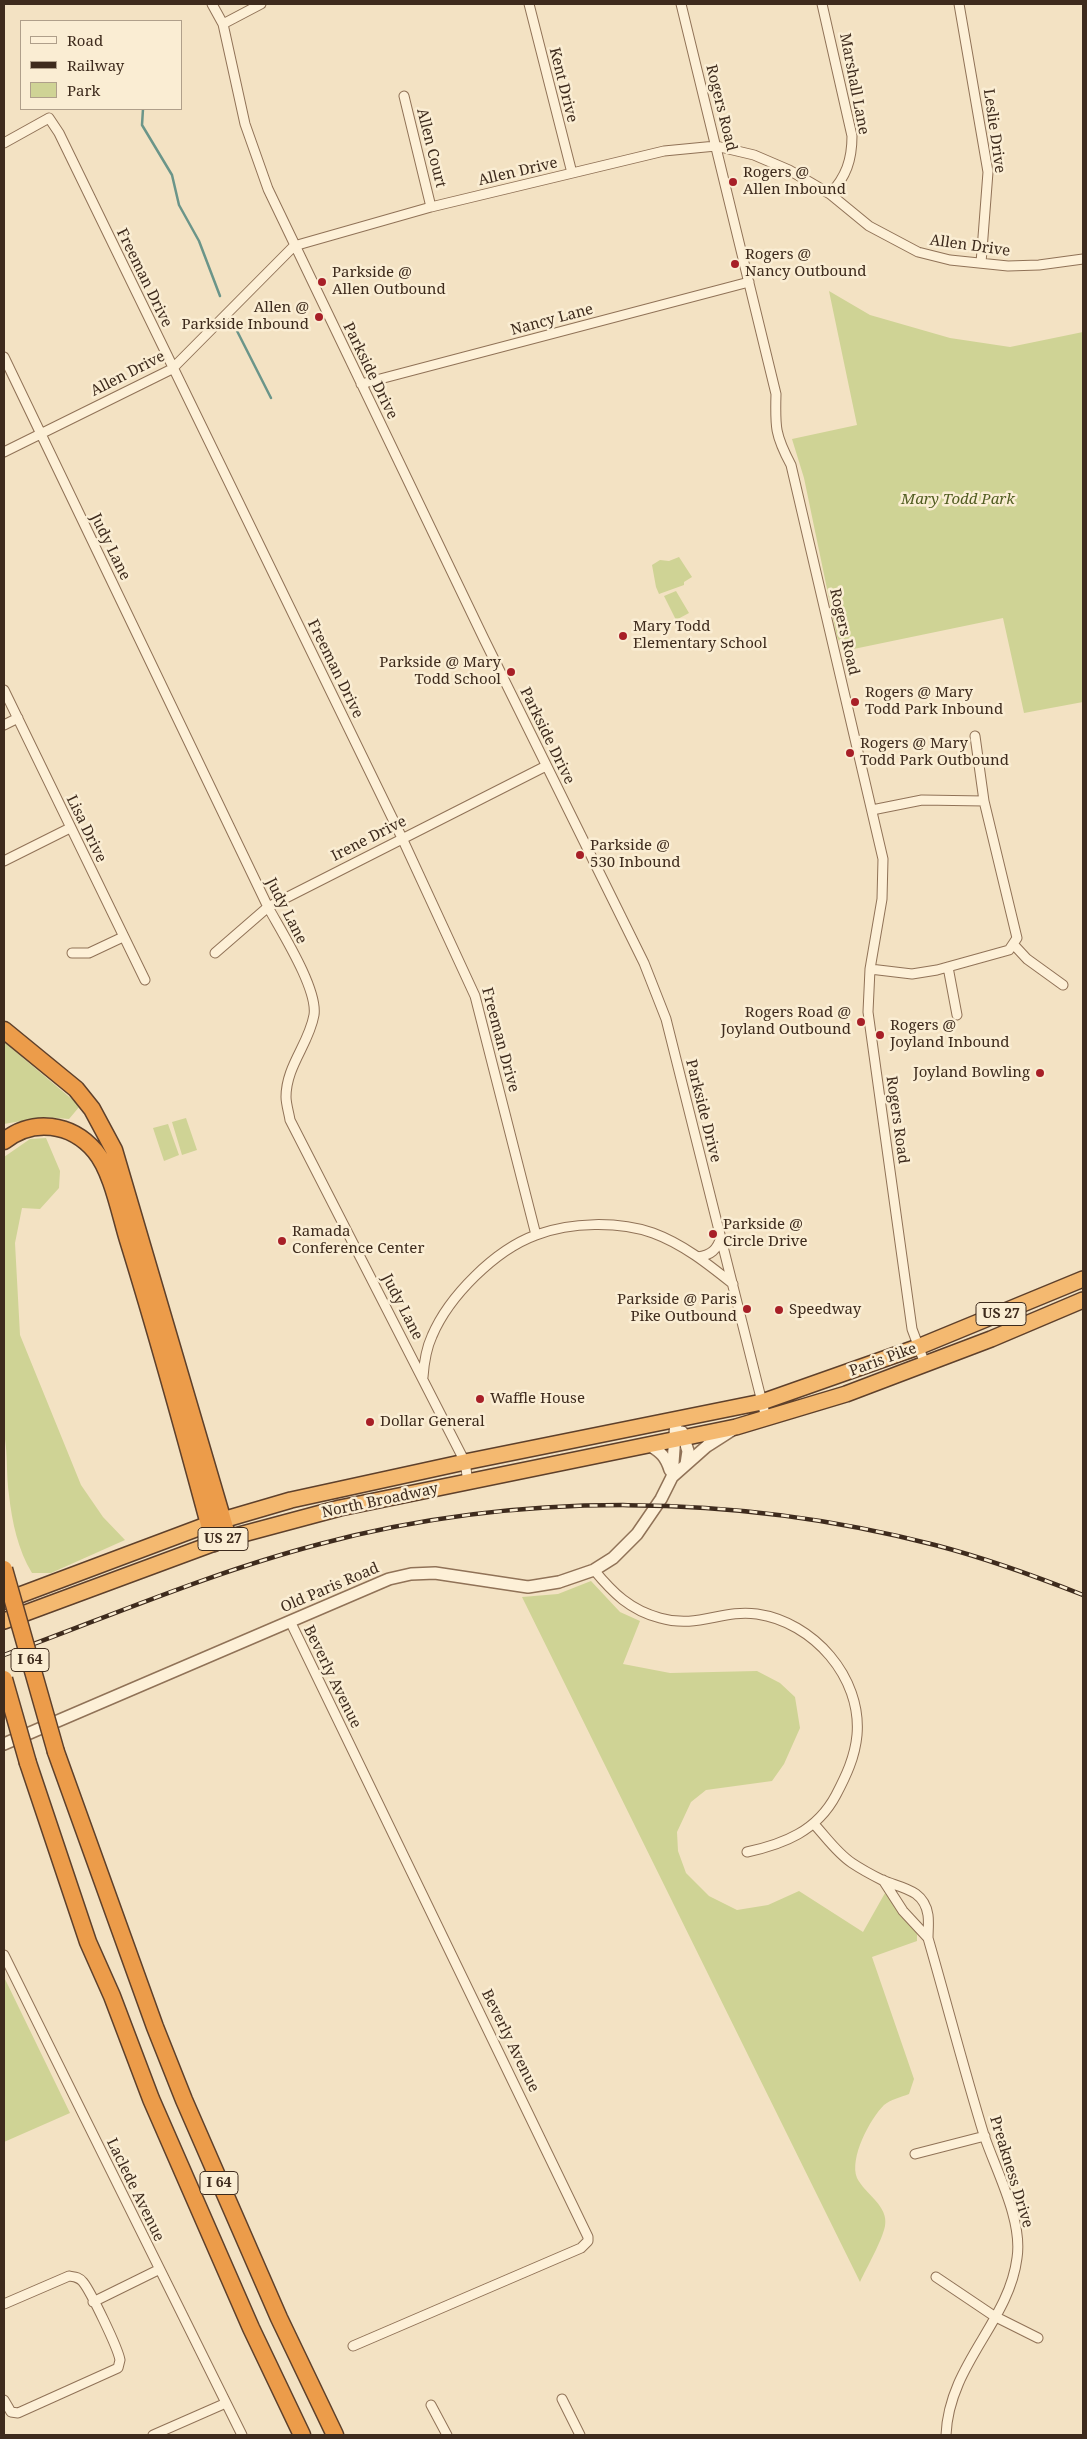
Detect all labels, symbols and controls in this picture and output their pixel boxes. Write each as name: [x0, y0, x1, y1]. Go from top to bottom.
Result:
legend: [20, 20, 182, 110]
text: Road: [67, 30, 103, 50]
street label: Marshall Lane: [835, 32, 873, 136]
street label: Kent Drive: [545, 46, 581, 124]
text: Railway: [67, 55, 124, 75]
street label: Rogers Road: [702, 63, 740, 153]
text: Park: [67, 80, 100, 100]
street label: Leslie Drive: [979, 88, 1009, 174]
street label: Allen Court: [412, 106, 450, 190]
street label: Allen Drive: [477, 154, 559, 190]
place label: Rogers @ Allen Inbound: [743, 164, 846, 199]
marker: Rogers @ Allen Inbound: [727, 176, 739, 188]
street label: Freeman Drive: [112, 226, 176, 330]
street label: Allen Drive: [929, 231, 1011, 261]
place label: Rogers @ Nancy Outbound: [745, 246, 867, 281]
marker: Rogers @ Nancy Outbound: [729, 258, 741, 270]
place label: Parkside @ Allen Outbound: [332, 264, 446, 299]
marker: Parkside @ Allen Outbound: [316, 276, 328, 288]
place label: Allen @ Parkside Inbound: [182, 299, 309, 334]
street label: Nancy Lane: [509, 300, 595, 340]
marker: Allen @ Parkside Inbound: [313, 311, 325, 323]
street label: Parkside Drive: [339, 320, 401, 422]
street label: Allen Drive: [88, 348, 168, 400]
park label: Mary Todd Park: [901, 491, 1015, 509]
street label: Judy Lane: [86, 511, 134, 583]
street label: Rogers Road: [825, 587, 863, 677]
street label: Freeman Drive: [303, 617, 367, 721]
place label: Mary Todd Elementary School: [633, 618, 767, 653]
marker: Mary Todd Elementary School: [617, 630, 629, 642]
place label: Parkside @ Mary Todd School: [379, 654, 501, 689]
marker: Parkside @ Mary Todd School: [505, 666, 517, 678]
place label: Rogers @ Mary Todd Park Inbound: [865, 684, 1003, 719]
street label: Parkside Drive: [516, 685, 578, 787]
marker: Rogers @ Mary Todd Park Inbound: [849, 696, 861, 708]
place label: Rogers @ Mary Todd Park Outbound: [860, 735, 1009, 770]
marker: Rogers @ Mary Todd Park Outbound: [844, 747, 856, 759]
street label: Lisa Drive: [62, 792, 110, 866]
street label: Irene Drive: [329, 812, 409, 866]
place label: Parkside @ 530 Inbound: [590, 837, 681, 872]
marker: Parkside @ 530 Inbound: [574, 849, 586, 861]
street label: Judy Lane: [262, 875, 310, 947]
street label: Freeman Drive: [477, 986, 523, 1094]
place label: Rogers Road @ Joyland Outbound: [721, 1004, 851, 1039]
marker: Rogers Road @ Joyland Outbound: [855, 1016, 867, 1028]
place label: Rogers @ Joyland Inbound: [890, 1017, 1010, 1052]
marker: Rogers @ Joyland Inbound: [874, 1029, 886, 1041]
street label: Parkside Drive: [682, 1058, 724, 1164]
place label: Joyland Bowling: [913, 1064, 1030, 1082]
marker: Joyland Bowling: [1034, 1067, 1046, 1079]
street label: Rogers Road: [882, 1075, 912, 1165]
place label: Parkside @ Circle Drive: [723, 1216, 808, 1251]
place label: Ramada Conference Center: [292, 1223, 424, 1258]
marker: Parkside @ Circle Drive: [707, 1228, 719, 1240]
marker: Ramada Conference Center: [276, 1235, 288, 1247]
street label: Judy Lane: [378, 1271, 426, 1343]
place label: Parkside @ Paris Pike Outbound: [617, 1291, 737, 1326]
place label: Speedway: [789, 1301, 861, 1319]
road number: US 27: [976, 1302, 1026, 1326]
marker: Parkside @ Paris Pike Outbound: [741, 1303, 753, 1315]
marker: Speedway: [773, 1304, 785, 1316]
street label: Paris Pike: [847, 1340, 919, 1380]
place label: Waffle House: [490, 1390, 585, 1408]
marker: Waffle House: [474, 1393, 486, 1405]
place label: Dollar General: [380, 1413, 485, 1431]
marker: Dollar General: [364, 1416, 376, 1428]
street label: North Broadway: [320, 1480, 440, 1522]
road number: US 27: [198, 1528, 248, 1550]
street label: Old Paris Road: [278, 1559, 382, 1617]
street label: Beverly Avenue: [299, 1623, 365, 1731]
road number: I 64: [11, 1648, 49, 1672]
street label: Beverly Avenue: [477, 1987, 543, 2095]
street label: Preakness Drive: [985, 2114, 1037, 2230]
street label: Laclede Avenue: [102, 2135, 168, 2245]
road number: I 64: [200, 2172, 238, 2194]

